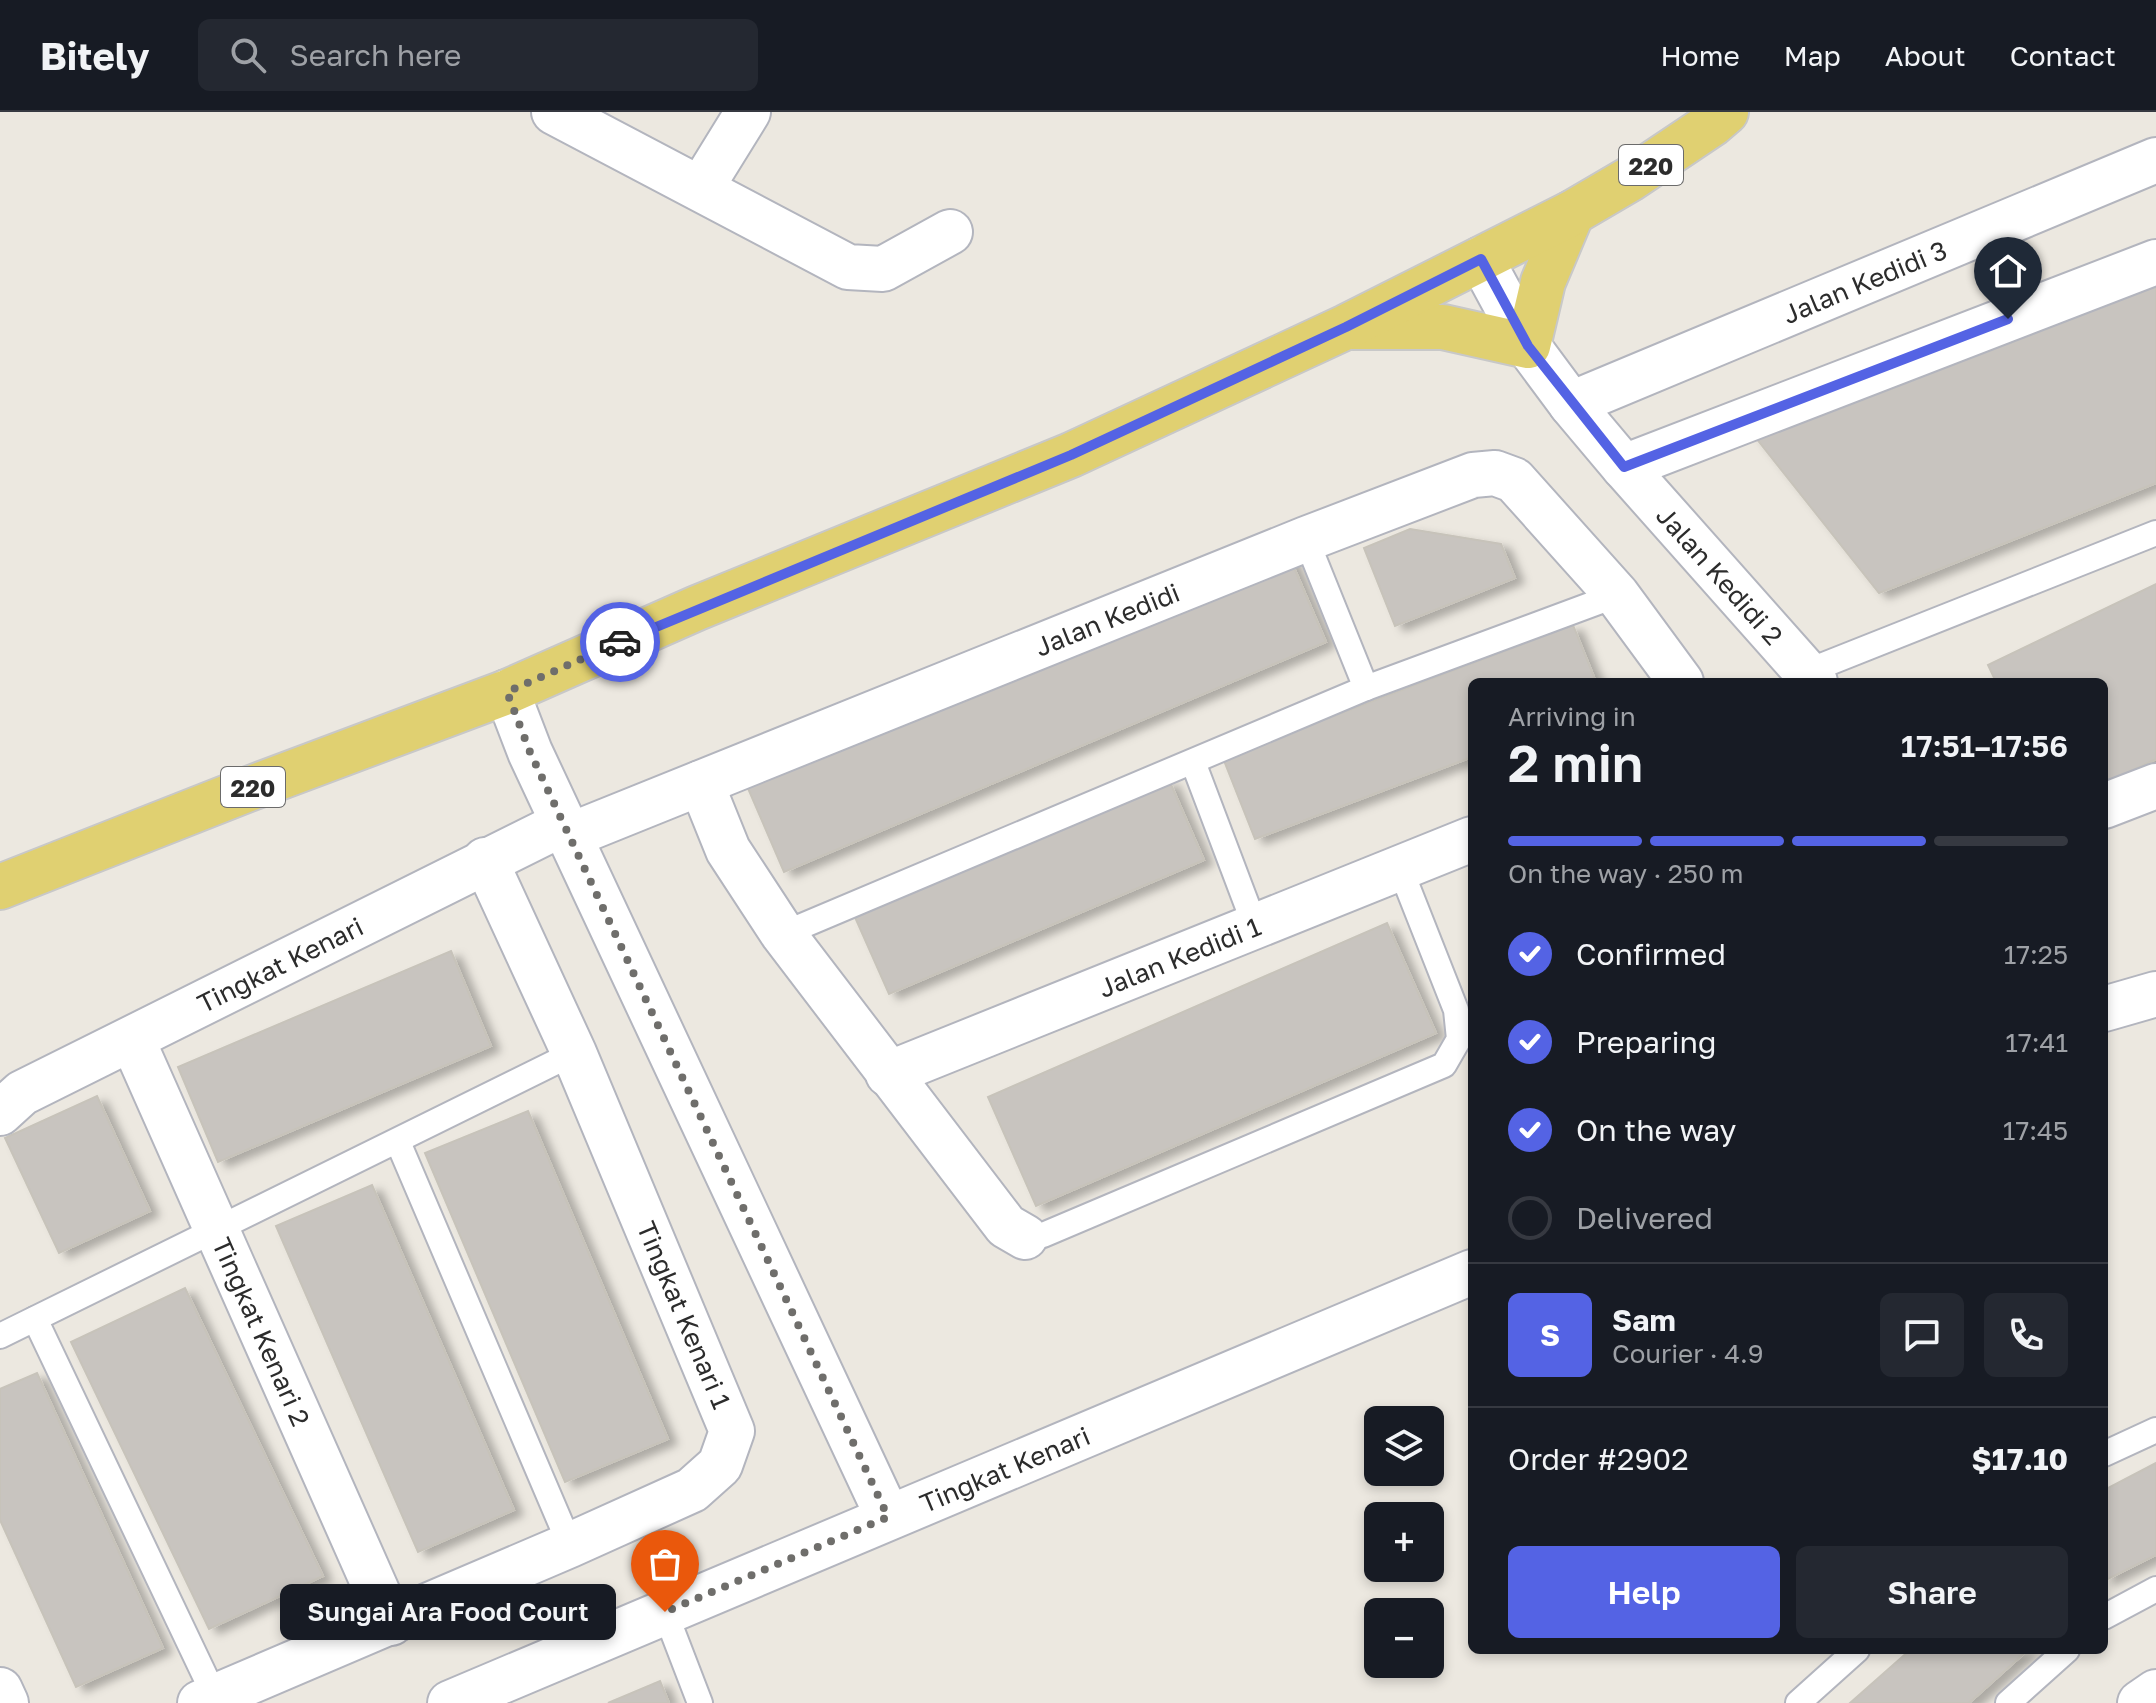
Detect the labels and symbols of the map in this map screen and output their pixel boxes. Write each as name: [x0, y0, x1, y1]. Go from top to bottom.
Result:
road number: 220: [1619, 145, 1683, 185]
street label: Jalan Kedidi 3: [1778, 234, 1951, 330]
pin: [1974, 237, 2042, 319]
street label: Jalan Kedidi 2: [1650, 499, 1790, 651]
street label: Jalan Kedidi: [1030, 576, 1184, 662]
courier: [580, 602, 660, 682]
road number: 220: [221, 767, 285, 807]
street label: Tingkat Kenari: [192, 910, 368, 1019]
street label: Jalan Kedidi 1: [1094, 910, 1265, 1003]
street label: Tingkat Kenari 1: [631, 1217, 737, 1413]
street label: Tingkat Kenari 2: [206, 1233, 317, 1430]
street label: Tingkat Kenari: [915, 1420, 1094, 1519]
pin: [631, 1530, 699, 1612]
callout: Sungai Ara Food Court: [281, 1584, 617, 1640]

